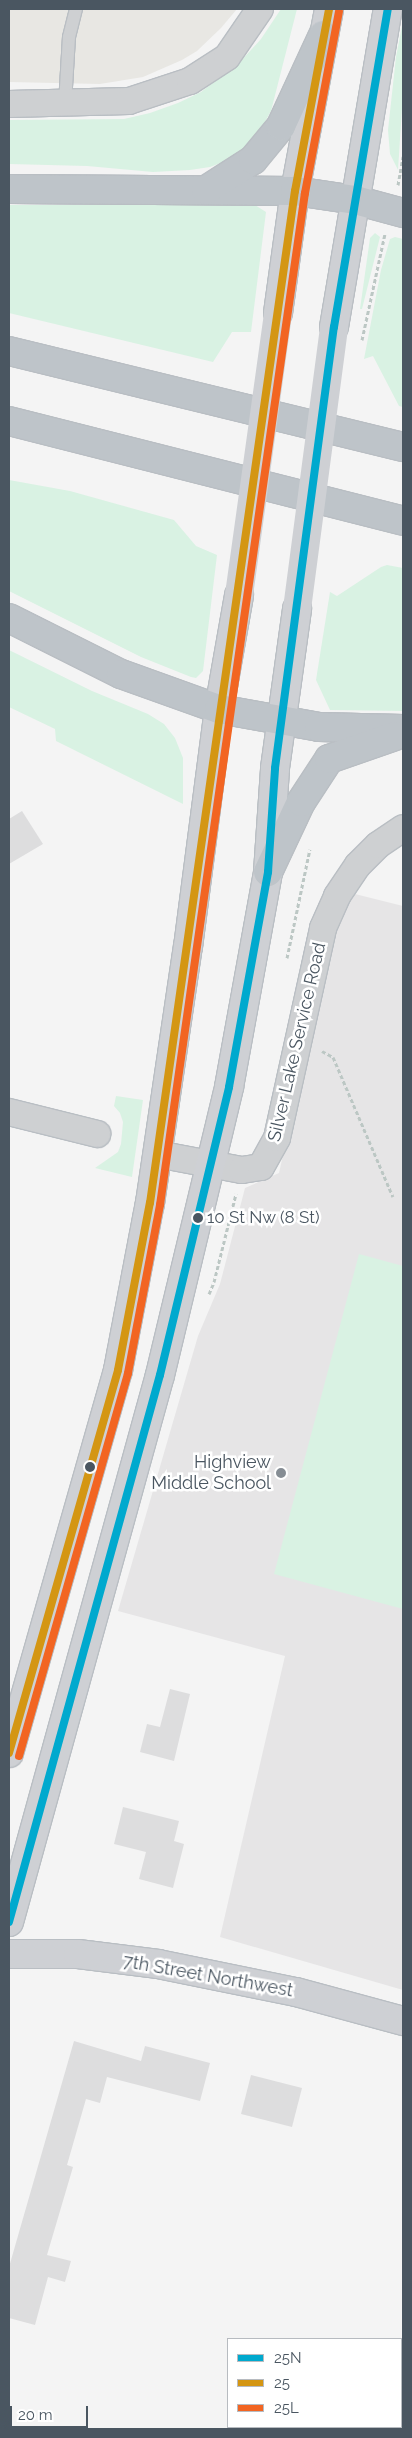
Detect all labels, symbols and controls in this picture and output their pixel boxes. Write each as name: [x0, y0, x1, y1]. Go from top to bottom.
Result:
street label: Silver Lake Service Road: [264, 940, 330, 1144]
place label: 10 St Nw (8 St): [207, 1208, 320, 1228]
marker: 10 St Nw (8 St): [193, 1213, 203, 1223]
place label: Highview Middle School: [151, 1452, 271, 1495]
unlabelled marker: [85, 1462, 95, 1472]
marker: Highview Middle School: [275, 1467, 287, 1479]
street label: 7th Street Northwest: [121, 1950, 295, 2002]
legend: [227, 2338, 402, 2428]
text: 25N: [274, 2349, 302, 2367]
text: 25: [274, 2374, 290, 2392]
scale bar: [12, 2396, 90, 2428]
text: 25L: [274, 2399, 299, 2417]
text: 20 m: [18, 2406, 53, 2424]

